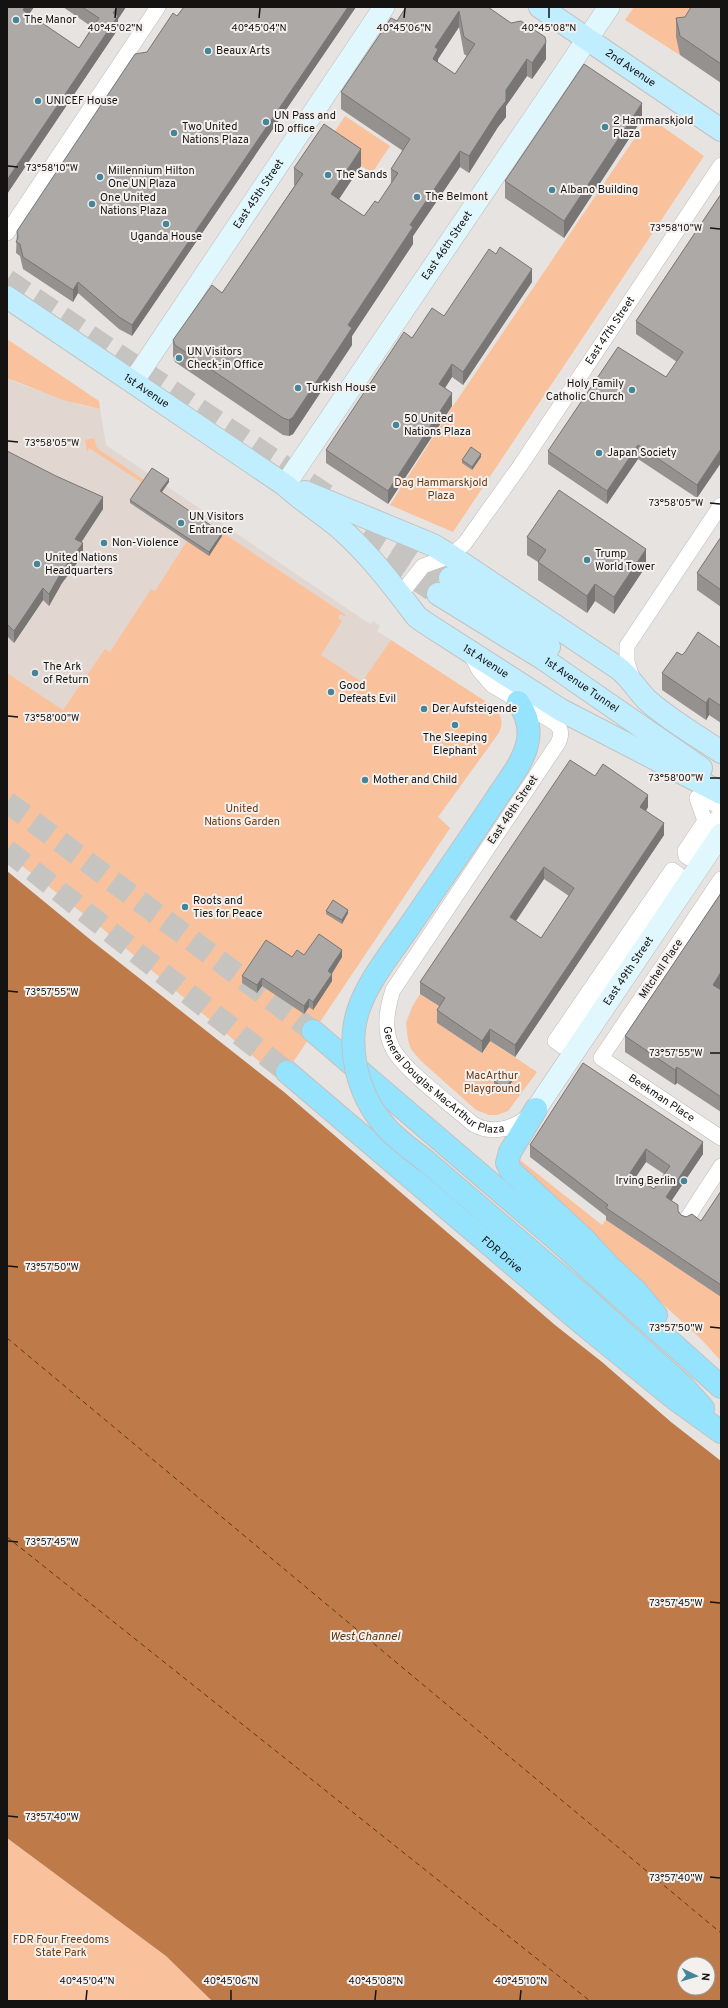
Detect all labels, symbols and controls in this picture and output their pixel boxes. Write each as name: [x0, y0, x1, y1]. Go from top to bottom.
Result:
place label: The Manor: [24, 13, 77, 27]
marker: The Manor: [11, 15, 21, 25]
text: 40°45'02"N: [88, 22, 142, 35]
text: 40°45'04"N: [231, 22, 287, 35]
text: 40°45'06"N: [377, 22, 431, 35]
text: 40°45'08"N: [522, 22, 576, 35]
place label: Beaux Arts: [216, 44, 270, 58]
marker: Beaux Arts: [203, 46, 213, 56]
street label: 2nd Avenue: [602, 46, 658, 90]
place label: UNICEF House: [46, 94, 118, 108]
marker: UNICEF House: [33, 96, 43, 106]
place label: UN Pass and ID office: [274, 109, 336, 136]
place label: 2 Hammarskjold Plaza: [613, 114, 694, 141]
marker: UN Pass and ID office: [261, 117, 271, 127]
place label: Two United Nations Plaza: [182, 120, 249, 147]
marker: 2 Hammarskjold Plaza: [600, 122, 610, 132]
marker: Two United Nations Plaza: [169, 128, 179, 138]
street label: East 45th Street: [230, 157, 287, 232]
text: 73°58'10"W: [26, 162, 78, 175]
place label: Millennium Hilton One UN Plaza: [108, 164, 195, 191]
place label: The Sands: [336, 168, 388, 182]
marker: The Sands: [323, 170, 333, 180]
marker: Millennium Hilton One UN Plaza: [95, 172, 105, 182]
place label: Albano Building: [560, 183, 638, 197]
marker: Albano Building: [547, 185, 557, 195]
place label: The Belmont: [425, 190, 488, 204]
place label: One United Nations Plaza: [100, 191, 167, 218]
marker: The Belmont: [412, 192, 422, 202]
marker: One United Nations Plaza: [87, 199, 97, 209]
street label: East 46th Street: [419, 208, 476, 283]
marker: Uganda House: [161, 219, 171, 229]
text: 73°58'10"W: [650, 222, 702, 235]
place label: Uganda House: [130, 230, 202, 244]
street label: East 47th Street: [582, 294, 638, 368]
place label: UN Visitors Check-in Office: [187, 345, 263, 372]
marker: UN Visitors Check-in Office: [174, 353, 184, 363]
street label: 1st Avenue: [121, 371, 172, 412]
place label: Holy Family Catholic Church: [546, 377, 624, 404]
place label: Turkish House: [306, 381, 376, 395]
marker: Turkish House: [293, 383, 303, 393]
marker: Holy Family Catholic Church: [627, 385, 637, 395]
place label: 50 United Nations Plaza: [404, 412, 471, 439]
marker: 50 United Nations Plaza: [391, 420, 401, 430]
text: 73°58'05"W: [25, 437, 79, 450]
place label: Japan Society: [607, 446, 677, 460]
marker: Japan Society: [594, 448, 604, 458]
park label: Dag Hammarskjold Plaza: [394, 476, 488, 503]
text: 73°58'05"W: [649, 497, 703, 510]
place label: UN Visitors Entrance: [189, 510, 244, 537]
marker: UN Visitors Entrance: [176, 518, 186, 528]
place label: Non-Violence: [112, 536, 179, 550]
marker: Non-Violence: [99, 538, 109, 548]
place label: Trump World Tower: [595, 547, 656, 574]
place label: United Nations Headquarters: [45, 551, 118, 578]
marker: Trump World Tower: [582, 555, 592, 565]
marker: United Nations Headquarters: [32, 559, 42, 569]
street label: 1st Avenue: [460, 642, 511, 682]
street label: 1st Avenue Tunnel: [541, 654, 622, 716]
place label: The Ark of Return: [43, 660, 89, 687]
marker: The Ark of Return: [30, 668, 40, 678]
place label: Good Defeats Evil: [339, 679, 396, 706]
marker: Good Defeats Evil: [326, 687, 336, 697]
place label: Der Aufsteigende: [432, 702, 517, 716]
marker: Der Aufsteigende: [419, 704, 429, 714]
text: 73°58'00"W: [25, 712, 79, 725]
marker: The Sleeping Elephant: [450, 720, 460, 730]
place label: The Sleeping Elephant: [423, 731, 487, 758]
text: 73°58'00"W: [649, 772, 703, 785]
place label: Mother and Child: [373, 773, 457, 787]
street label: East 48th Street: [485, 773, 541, 847]
marker: Mother and Child: [360, 775, 370, 785]
park label: United Nations Garden: [204, 802, 280, 829]
place label: Roots and Ties for Peace: [193, 894, 262, 921]
marker: Roots and Ties for Peace: [180, 902, 190, 912]
street label: East 49th Street: [600, 934, 657, 1009]
street label: Mitchell Place: [636, 936, 686, 1002]
text: 73°57'55"W: [25, 986, 79, 999]
street label: General Douglas MacArthur Plaza: [380, 1026, 506, 1137]
text: 73°57'55"W: [649, 1047, 703, 1060]
park label: MacArthur Playground: [464, 1069, 520, 1096]
street label: Beekman Place: [626, 1071, 697, 1125]
place label: Irving Berlin: [616, 1174, 676, 1188]
marker: Irving Berlin: [679, 1176, 689, 1186]
street label: FDR Drive: [478, 1233, 525, 1276]
text: 73°57'50"W: [25, 1261, 79, 1274]
text: 73°57'50"W: [649, 1322, 703, 1335]
text: 73°57'45"W: [25, 1536, 79, 1549]
text: 73°57'45"W: [649, 1597, 703, 1610]
water label: West Channel: [330, 1629, 401, 1645]
text: 73°57'40"W: [25, 1811, 79, 1824]
text: 73°57'40"W: [649, 1872, 703, 1885]
park label: FDR Four Freedoms State Park: [13, 1933, 109, 1960]
north arrow: [676, 1956, 716, 1996]
text: N: [698, 1972, 712, 1981]
text: 40°45'04"N: [59, 1975, 115, 1988]
text: 40°45'06"N: [204, 1975, 258, 1988]
text: 40°45'08"N: [349, 1975, 403, 1988]
text: 40°45'10"N: [495, 1975, 547, 1988]

